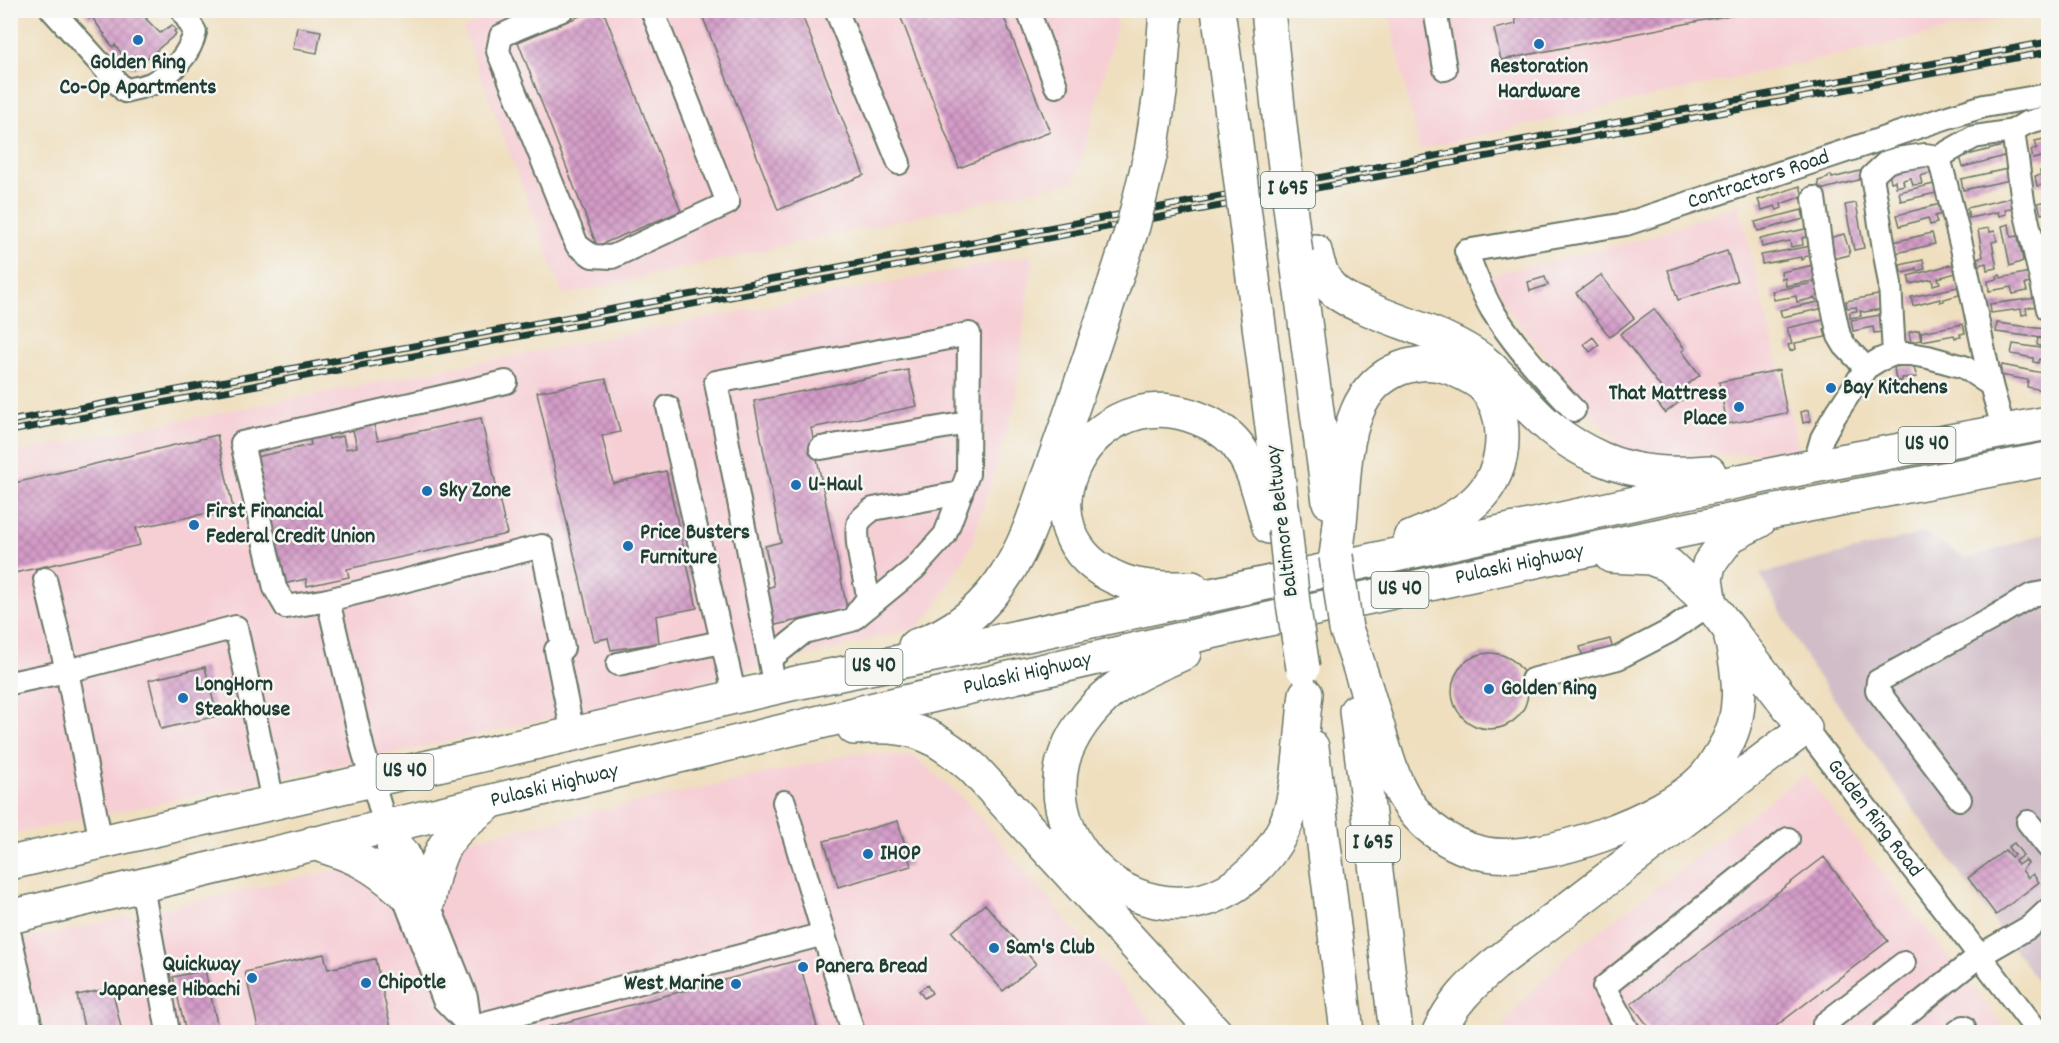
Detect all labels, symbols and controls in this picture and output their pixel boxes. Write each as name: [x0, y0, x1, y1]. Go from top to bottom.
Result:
marker: Golden Ring Co-Op Apartments: [131, 33, 145, 47]
marker: Restoration Hardware: [1532, 37, 1546, 51]
place label: Golden Ring Co-Op Apartments: [59, 48, 217, 104]
place label: Restoration Hardware: [1490, 52, 1588, 108]
street label: Contractors Road: [1684, 142, 1834, 218]
road number: I 695: [1261, 172, 1315, 208]
place label: Bay Kitchens: [1843, 373, 1948, 404]
place label: That Mattress Place: [1609, 379, 1727, 435]
marker: Bay Kitchens: [1824, 381, 1838, 395]
marker: That Mattress Place: [1732, 400, 1746, 414]
road number: US 40: [1898, 427, 1956, 463]
street label: Baltimore Beltway: [1258, 442, 1308, 599]
place label: U-Haul: [808, 470, 863, 501]
place label: Sky Zone: [439, 476, 511, 507]
marker: U-Haul: [789, 478, 803, 492]
marker: Sky Zone: [420, 484, 434, 498]
place label: First Financial Federal Credit Union: [206, 497, 375, 553]
marker: First Financial Federal Credit Union: [187, 518, 201, 532]
place label: Price Busters Furniture: [640, 518, 750, 574]
street label: Pulaski Highway: [1452, 536, 1588, 594]
marker: Price Busters Furniture: [621, 539, 635, 553]
road number: US 40: [1372, 572, 1428, 608]
street label: Pulaski Highway: [960, 644, 1096, 704]
road number: US 40: [846, 649, 902, 685]
place label: LongHorn Steakhouse: [195, 670, 290, 726]
place label: Golden Ring: [1501, 674, 1597, 705]
marker: Golden Ring: [1482, 682, 1496, 696]
marker: LongHorn Steakhouse: [176, 691, 190, 705]
street label: Golden Ring Road: [1819, 753, 1930, 884]
road number: US 40: [376, 754, 434, 790]
street label: Pulaski Highway: [487, 755, 623, 816]
road number: I 695: [1346, 826, 1400, 862]
place label: IHOP: [880, 839, 921, 870]
marker: IHOP: [861, 847, 875, 861]
place label: Sam's Club: [1006, 933, 1095, 964]
marker: Sam's Club: [987, 941, 1001, 955]
place label: Quickway Japanese Hibachi: [99, 950, 241, 1006]
place label: Panera Bread: [815, 952, 928, 983]
marker: Panera Bread: [796, 960, 810, 974]
place label: Chipotle: [378, 968, 446, 999]
place label: West Marine: [624, 969, 724, 1000]
marker: Quickway Japanese Hibachi: [245, 971, 259, 985]
marker: Chipotle: [359, 976, 373, 990]
marker: West Marine: [729, 977, 743, 991]

